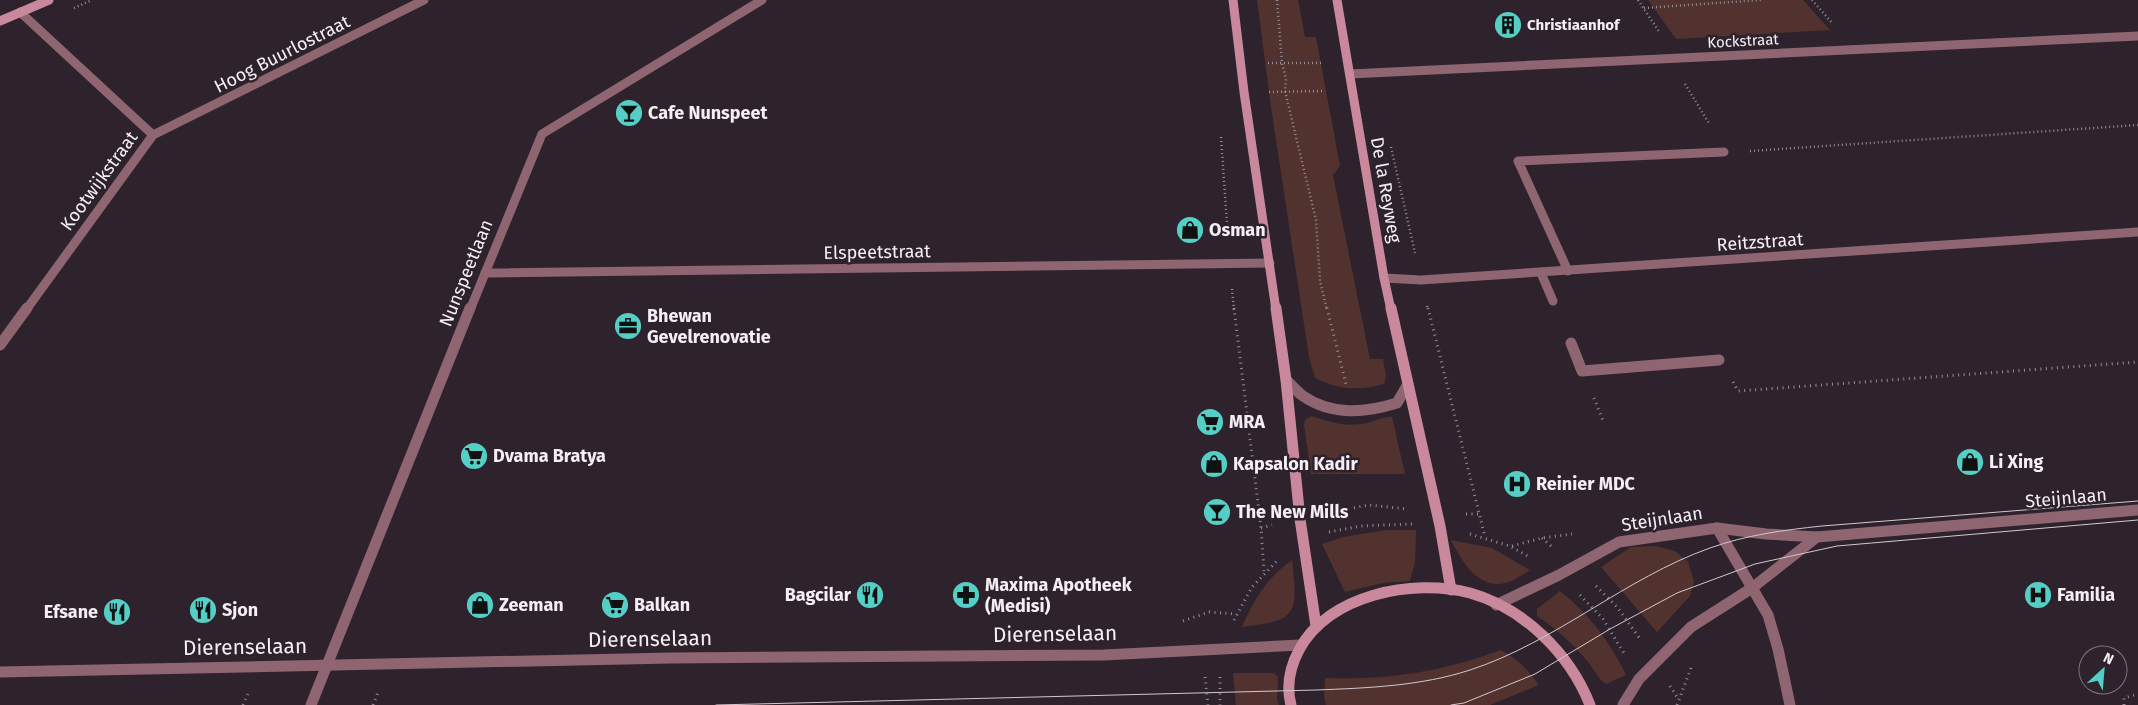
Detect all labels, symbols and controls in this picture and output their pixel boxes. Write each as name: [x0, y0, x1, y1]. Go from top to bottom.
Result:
street label: Hoog Buurlostraat: [211, 10, 354, 98]
building icon: Christiaanhof: [1493, 10, 1523, 40]
place label: Christiaanhof: [1527, 16, 1621, 34]
street label: Kockstraat: [1707, 30, 1780, 52]
bar icon: Cafe Nunspeet: [614, 98, 644, 128]
place label: Cafe Nunspeet: [648, 102, 768, 124]
street label: Kootwijkstraat: [56, 127, 143, 235]
street label: De la Reyweg: [1366, 135, 1406, 245]
shop icon: Osman: [1175, 215, 1205, 245]
street label: Nunspeetlaan: [435, 216, 497, 330]
place label: Osman: [1209, 219, 1266, 241]
street label: Reitzstraat: [1716, 228, 1805, 256]
street label: Elspeetstraat: [823, 240, 931, 264]
place label: Bhewan Gevelrenovatie: [647, 305, 771, 348]
office icon: Bhewan Gevelrenovatie: [613, 311, 643, 341]
supermarket icon: MRA: [1195, 407, 1225, 437]
place label: MRA: [1229, 411, 1265, 433]
supermarket icon: Dvama Bratya: [459, 441, 489, 471]
place label: Dvama Bratya: [493, 445, 606, 467]
shop icon: Li Xing: [1955, 447, 1985, 477]
shop icon: Kapsalon Kadir: [1199, 449, 1229, 479]
place label: Li Xing: [1989, 451, 2043, 473]
place label: Kapsalon Kadir: [1233, 453, 1358, 475]
hospital icon: Reinier MDC: [1502, 469, 1532, 499]
place label: Reinier MDC: [1536, 473, 1636, 495]
street label: Steijnlaan: [2024, 483, 2108, 513]
bar icon: The New Mills: [1202, 497, 1232, 527]
place label: The New Mills: [1236, 501, 1349, 523]
street label: Steijnlaan: [1620, 502, 1704, 536]
place label: Maxima Apotheek (Medisi): [985, 574, 1133, 617]
restaurant icon: Bagcilar: [855, 580, 885, 610]
pharmacy icon: Maxima Apotheek (Medisi): [951, 580, 981, 610]
hospital icon: Familia: [2023, 580, 2053, 610]
place label: Bagcilar: [785, 584, 852, 606]
place label: Familia: [2057, 584, 2115, 606]
shop icon: Zeeman: [465, 590, 495, 620]
supermarket icon: Balkan: [600, 590, 630, 620]
place label: Zeeman: [499, 594, 564, 616]
place label: Balkan: [634, 594, 690, 616]
restaurant icon: Sjon: [188, 595, 218, 625]
restaurant icon: Efsane: [102, 597, 132, 627]
place label: Sjon: [222, 599, 258, 621]
place label: Efsane: [44, 601, 98, 623]
street label: Dierenselaan: [993, 620, 1117, 648]
street label: Dierenselaan: [588, 625, 712, 653]
street label: Dierenselaan: [183, 633, 307, 661]
north arrow: [2078, 645, 2128, 695]
text: N: [2101, 649, 2116, 668]

